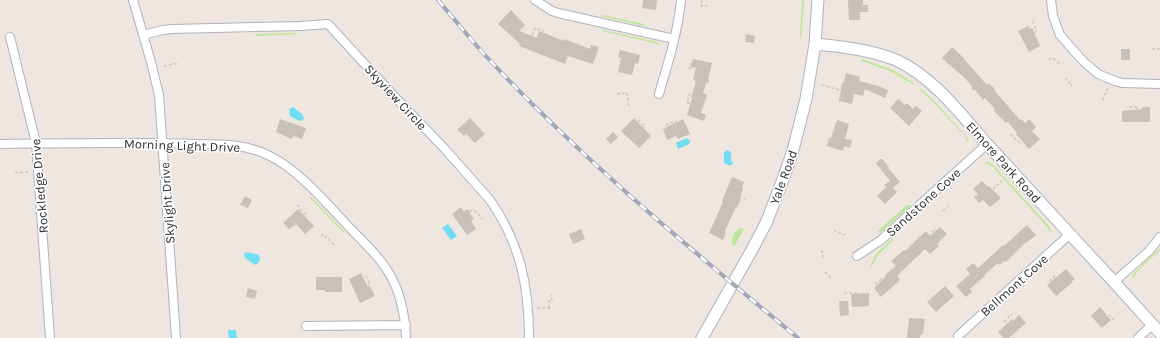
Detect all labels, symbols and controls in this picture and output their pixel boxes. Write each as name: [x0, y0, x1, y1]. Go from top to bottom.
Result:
street label: Skyview Circle: [361, 61, 430, 133]
street label: Elmore Park Road: [963, 119, 1044, 206]
street label: Morning Light Drive: [124, 136, 241, 155]
street label: Rockledge Drive: [28, 138, 51, 234]
street label: Yale Road: [767, 148, 800, 206]
street label: Skylight Drive: [157, 161, 178, 244]
street label: Sandstone Cove: [883, 165, 964, 240]
street label: Bellmont Cove: [978, 251, 1051, 320]

